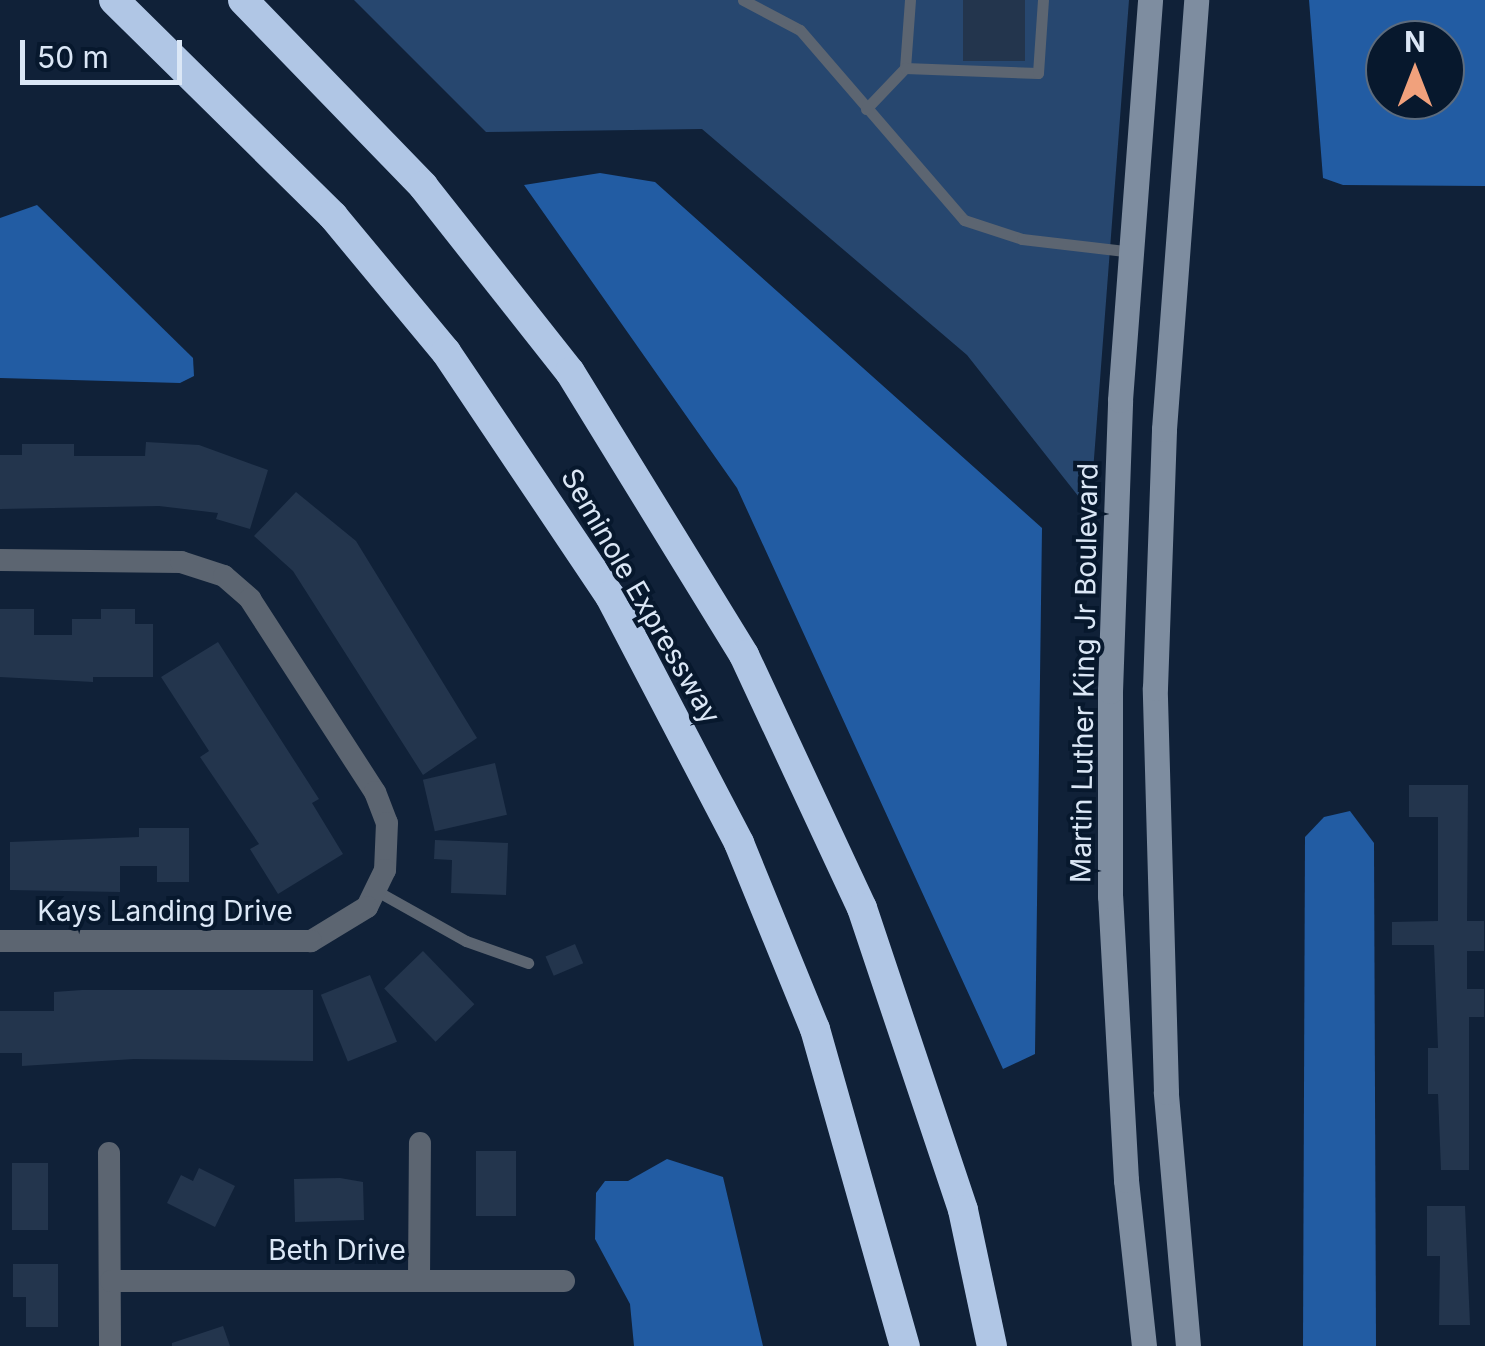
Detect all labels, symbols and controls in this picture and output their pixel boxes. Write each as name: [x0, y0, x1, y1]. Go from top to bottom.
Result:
scale bar: [25, 20, 188, 82]
north arrow: [1365, 20, 1465, 120]
text: N: [1404, 25, 1426, 59]
text: 50 m: [37, 39, 109, 75]
street label: Seminole Expressway: [554, 462, 728, 730]
street label: Martin Luther King Jr Boulevard: [1064, 463, 1104, 883]
street label: Kays Landing Drive: [37, 894, 293, 928]
street label: Beth Drive: [268, 1233, 406, 1267]

